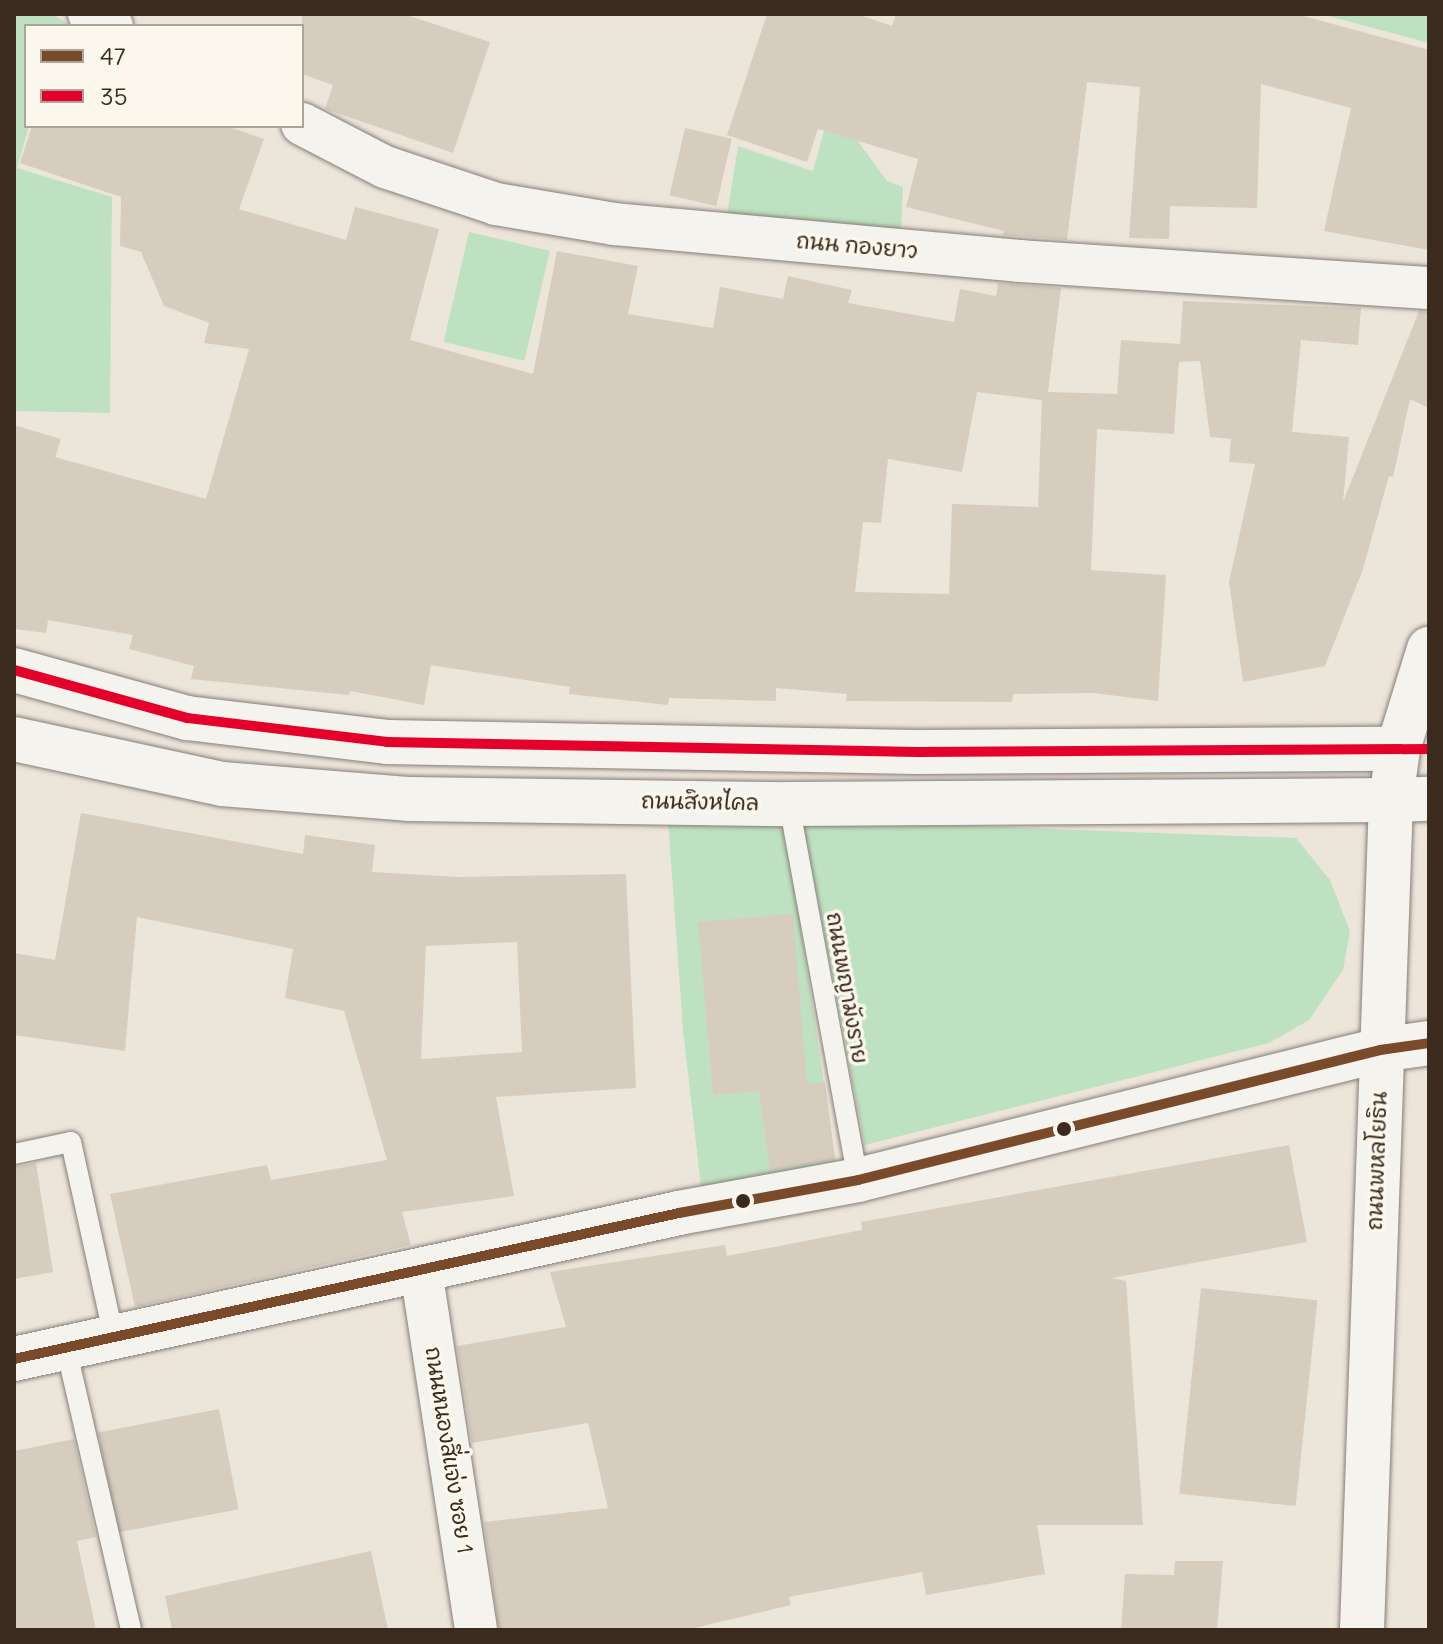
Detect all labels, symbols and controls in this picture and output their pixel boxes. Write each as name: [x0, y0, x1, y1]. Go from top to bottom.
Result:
legend: [24, 24, 304, 128]
text: 47: [100, 41, 125, 71]
text: 35: [100, 81, 127, 111]
street label: ถนน กองยาว: [795, 228, 919, 264]
street label: ถนนสิงหไคล: [641, 788, 759, 816]
street label: ถนนพญามังราย: [821, 910, 873, 1066]
street label: ถนนพหลโยธิน: [1361, 1091, 1393, 1231]
unlabelled marker: [1056, 1121, 1072, 1137]
unlabelled marker: [735, 1193, 751, 1209]
street label: ถนนหนองสี่แจ่ง ซอย 1: [420, 1345, 478, 1555]

